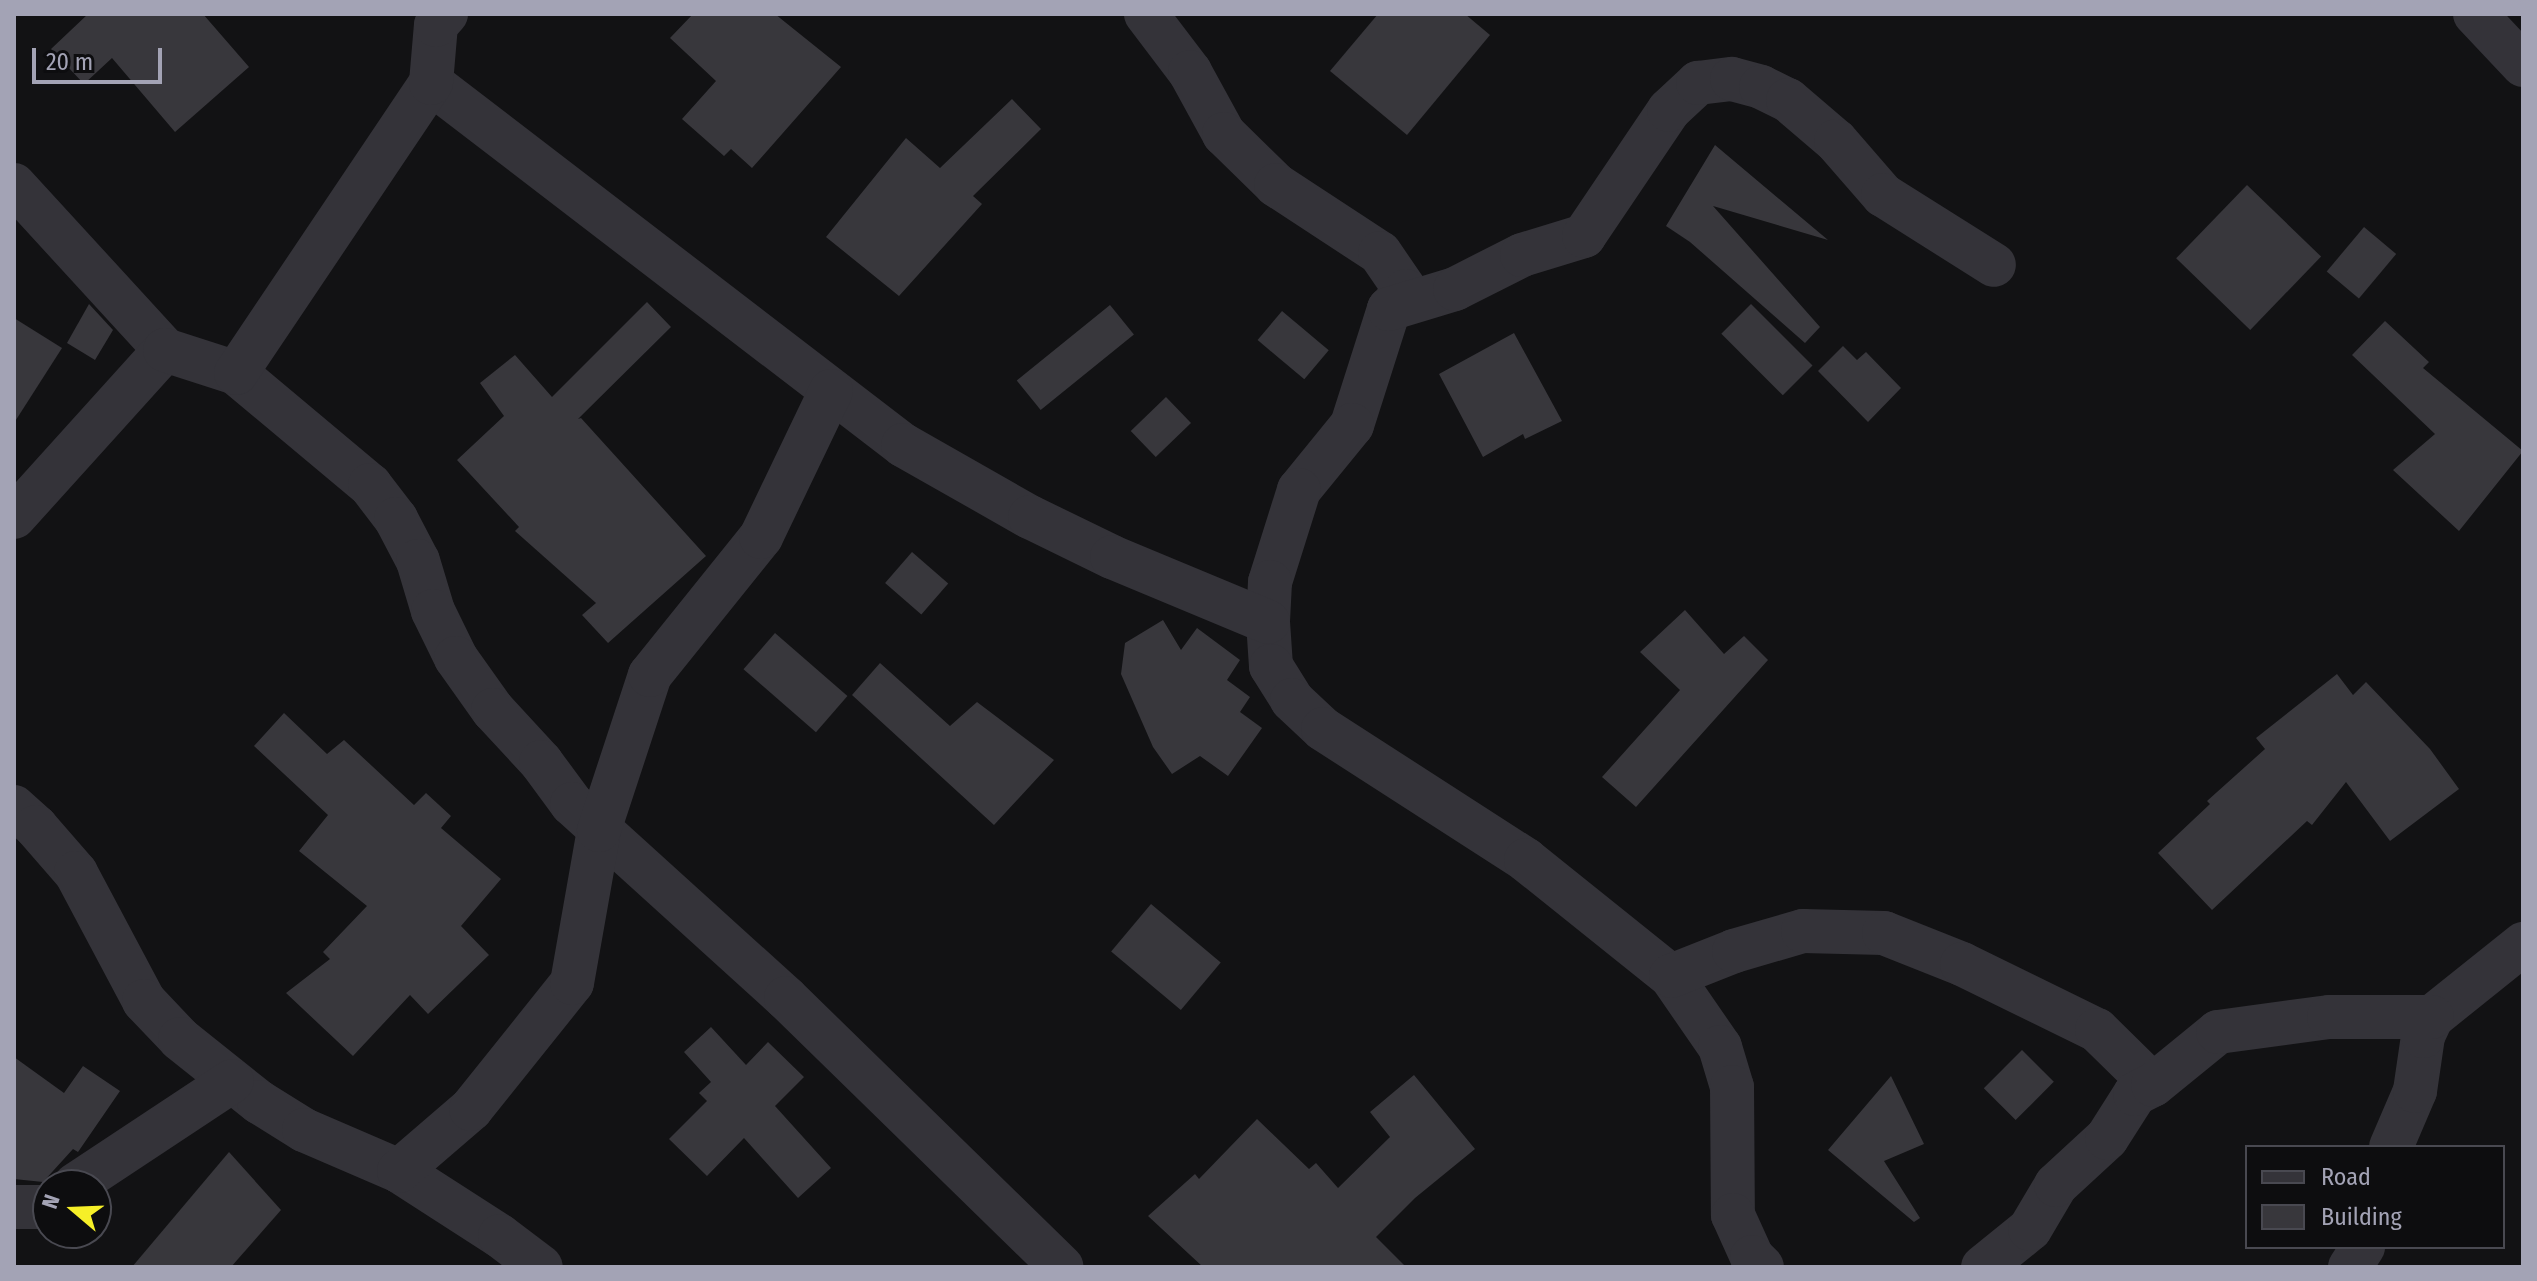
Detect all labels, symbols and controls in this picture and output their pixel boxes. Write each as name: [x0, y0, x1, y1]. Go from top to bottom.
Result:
scale bar: [36, 32, 166, 82]
text: 20 m: [46, 48, 93, 76]
legend: [2245, 1145, 2505, 1249]
text: Road: [2321, 1163, 2371, 1191]
north arrow: [32, 1169, 112, 1249]
text: N: [36, 1191, 66, 1212]
text: Building: [2321, 1203, 2402, 1231]

